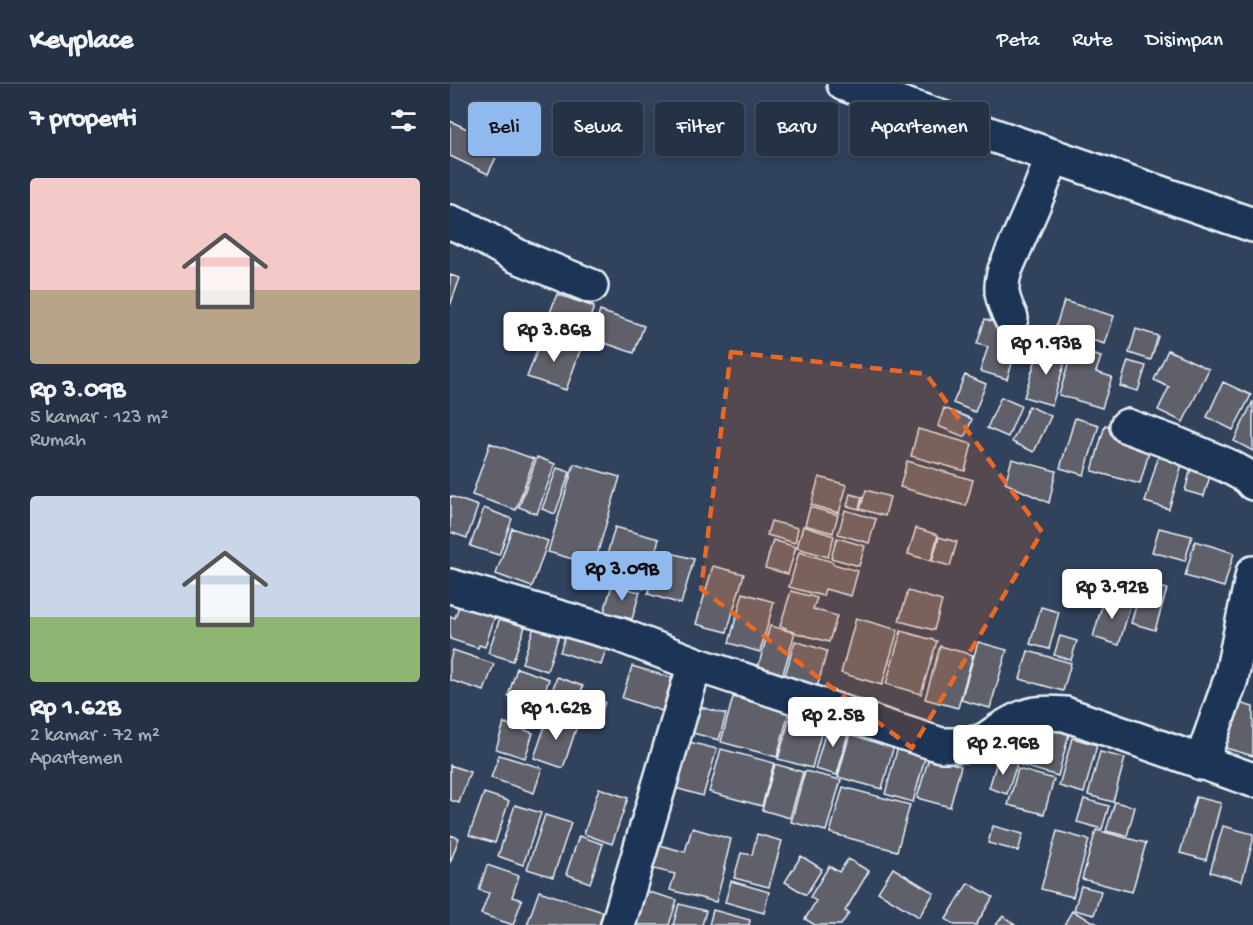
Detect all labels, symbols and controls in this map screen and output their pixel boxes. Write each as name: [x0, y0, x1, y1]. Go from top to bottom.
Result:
text: Keyplace: [30, 25, 133, 58]
text: Peta: [997, 29, 1039, 54]
text: Rute: [1072, 29, 1113, 54]
text: Disimpan: [1146, 29, 1223, 54]
chip: Beli: [468, 102, 541, 156]
chip: Sewa: [553, 102, 643, 156]
chip: Filter: [655, 102, 744, 156]
chip: Baru: [756, 102, 838, 156]
chip: Apartemen: [850, 102, 989, 156]
icon: filters: [387, 104, 420, 137]
text: 7 properti: [30, 105, 137, 136]
icon: home: [171, 217, 279, 325]
pin: Rp 3.86B: [492, 312, 616, 363]
text: Rp 3.86B: [517, 320, 591, 343]
pin: Rp 1.93B: [984, 325, 1108, 376]
text: Rp 1.93B: [1011, 333, 1081, 356]
text: Rp 3.09B: [30, 376, 125, 407]
text: 5 kamar · 123 m²: [30, 407, 169, 430]
text: Rumah: [30, 430, 86, 453]
icon: home: [171, 535, 279, 643]
pin: Rp 3.09B: [560, 551, 684, 602]
text: Rp 3.09B: [585, 559, 659, 582]
pin: Rp 3.92B: [1050, 569, 1174, 620]
text: Rp 3.92B: [1076, 577, 1148, 600]
pin: Rp 1.62B: [494, 690, 618, 741]
text: Rp 1.62B: [30, 694, 120, 725]
pin: Rp 2.5B: [778, 697, 888, 748]
text: Rp 1.62B: [521, 698, 591, 721]
text: Rp 2.5B: [802, 705, 864, 728]
text: 2 kamar · 72 m²: [30, 725, 160, 748]
pin: Rp 2.96B: [941, 725, 1065, 776]
text: Rp 2.96B: [967, 733, 1039, 756]
text: Apartemen: [30, 748, 122, 771]

